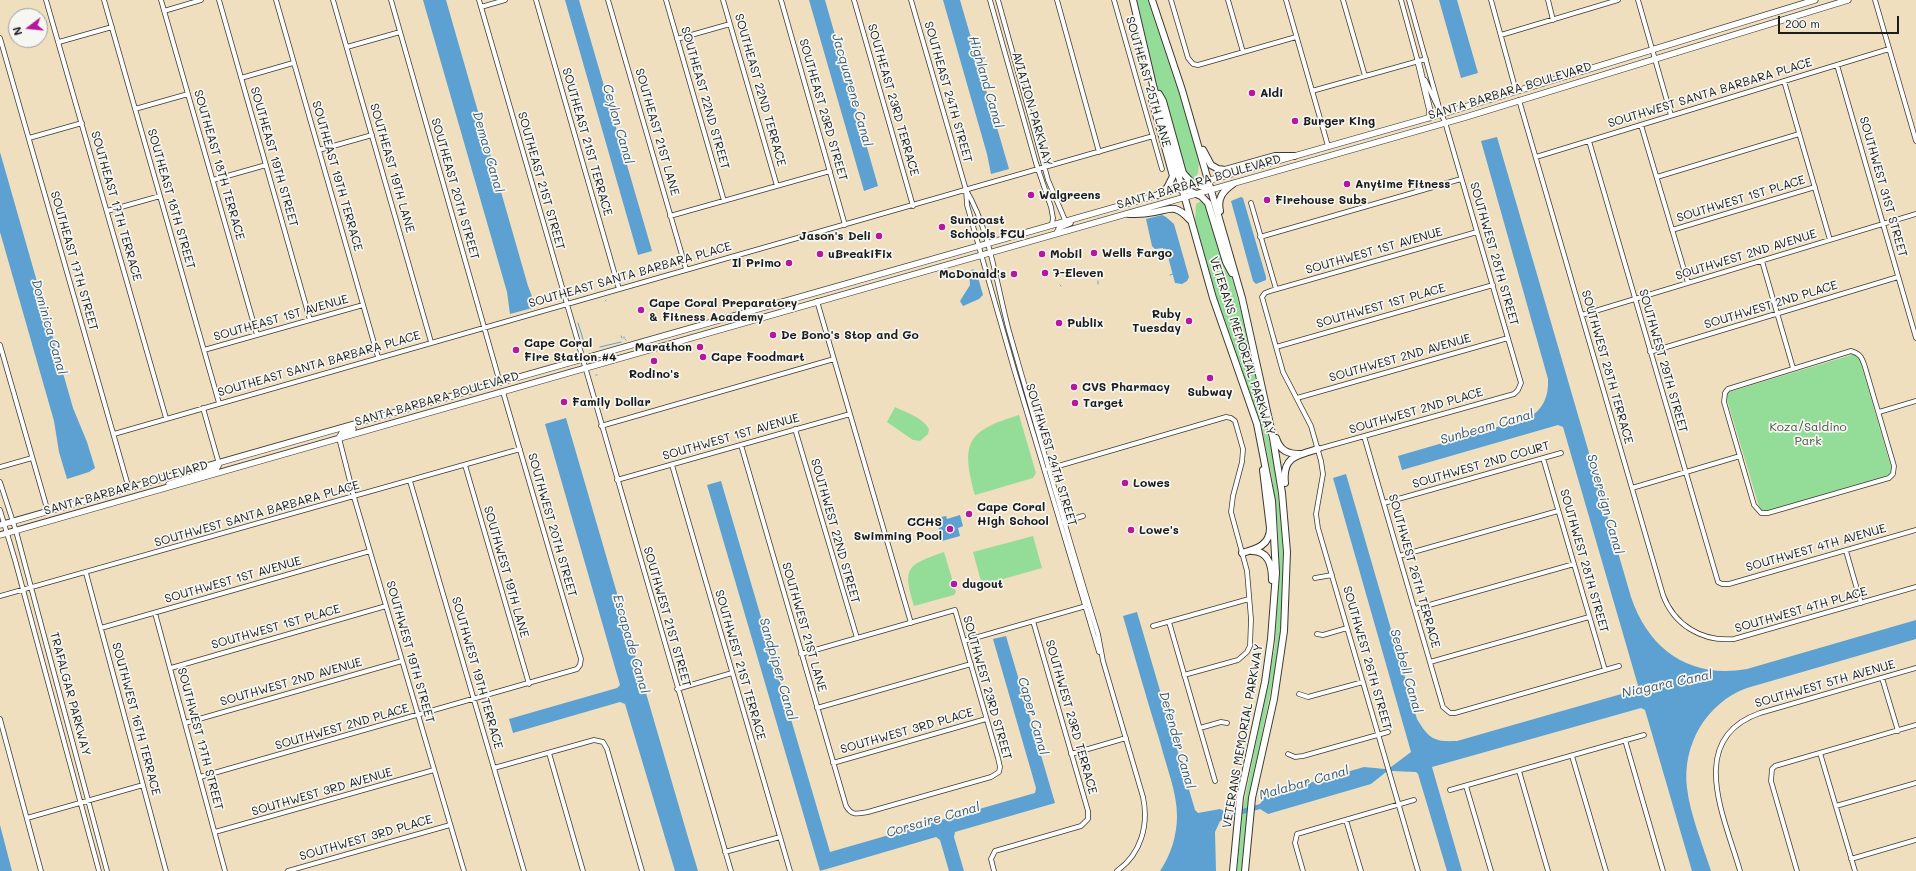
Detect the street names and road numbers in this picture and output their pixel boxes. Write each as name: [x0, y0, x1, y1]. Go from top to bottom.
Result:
street label: SOUTHEAST 22ND TERRACE: [731, 12, 789, 168]
street label: SOUTHEAST 25TH LANE: [1122, 15, 1174, 149]
street label: SOUTHEAST 24TH STREET: [921, 20, 975, 164]
street label: SOUTHEAST 23RD TERRACE: [864, 22, 922, 178]
street label: SOUTHEAST 22ND STREET: [678, 25, 732, 171]
street label: SOUTHEAST 23RD STREET: [796, 37, 850, 183]
street label: AVIATION PARKWAY: [1009, 50, 1055, 168]
street label: SOUTHWEST SANTA BARBARA PLACE: [1606, 55, 1814, 131]
street label: SANTA BARBARA BOULEVARD: [1427, 59, 1593, 123]
street label: SOUTHEAST 21ST TERRACE: [559, 66, 615, 218]
street label: SOUTHEAST 21ST LANE: [632, 67, 682, 197]
street label: SOUTHEAST 19TH STREET: [247, 85, 301, 229]
street label: SOUTHEAST 18TH TERRACE: [191, 88, 247, 242]
street label: SOUTHEAST 19TH TERRACE: [309, 99, 365, 253]
street label: SOUTHEAST 19TH LANE: [367, 102, 417, 234]
street label: SOUTHEAST 21ST STREET: [514, 110, 568, 252]
street label: SOUTHWEST 31ST STREET: [1856, 115, 1910, 259]
street label: SOUTHEAST 20TH STREET: [428, 117, 482, 261]
street label: SOUTHEAST 18TH STREET: [144, 127, 198, 271]
street label: SOUTHEAST 17TH TERRACE: [88, 129, 144, 283]
street label: SANTA BARBARA BOULEVARD: [1115, 152, 1283, 212]
street label: SOUTHWEST 1ST PLACE: [1675, 173, 1807, 225]
street label: SOUTHWEST 28TH STREET: [1467, 181, 1521, 327]
street label: SOUTHEAST 17TH STREET: [47, 189, 101, 333]
street label: SOUTHWEST 1ST AVENUE: [1304, 225, 1444, 277]
street label: SOUTHWEST 2ND AVENUE: [1674, 227, 1818, 283]
street label: SOUTHEAST SANTA BARBARA PLACE: [527, 239, 733, 311]
street label: VETERANS MEMORIAL PARKWAY: [1206, 255, 1278, 437]
street label: SOUTHWEST 2ND PLACE: [1703, 278, 1839, 332]
street label: SOUTHWEST 1ST PLACE: [1315, 281, 1447, 331]
street label: SOUTHWEST 29TH STREET: [1636, 288, 1690, 434]
street label: SOUTHWEST 28TH TERRACE: [1578, 289, 1636, 445]
street label: SOUTHEAST 1ST AVENUE: [212, 292, 350, 344]
street label: SOUTHEAST SANTA BARBARA PLACE: [216, 328, 422, 400]
street label: SOUTHWEST 2ND AVENUE: [1328, 331, 1472, 385]
street label: SANTA BARBARA BOULEVARD: [353, 369, 521, 429]
street label: SOUTHWEST 24TH STREET: [1022, 382, 1080, 528]
street label: SOUTHWEST 2ND PLACE: [1347, 385, 1485, 437]
street label: SOUTHWEST 1ST AVENUE: [661, 411, 801, 463]
street label: SOUTHWEST 2ND COURT: [1411, 438, 1551, 492]
street label: SOUTHWEST 20TH STREET: [525, 451, 579, 599]
street label: SOUTHWEST 22ND STREET: [807, 457, 863, 605]
street label: SANTA BARBARA BOULEVARD: [42, 458, 210, 518]
street label: SOUTHWEST SANTA BARBARA PLACE: [153, 478, 361, 550]
street label: SOUTHWEST 28TH STREET: [1557, 488, 1611, 634]
street label: SOUTHWEST 26TH TERRACE: [1385, 493, 1443, 649]
street label: SOUTHWEST 19TH LANE: [480, 505, 532, 639]
street label: SOUTHWEST 4TH AVENUE: [1744, 521, 1888, 575]
street label: SOUTHWEST 21ST STREET: [640, 545, 694, 689]
street label: SOUTHWEST 1ST AVENUE: [163, 554, 303, 606]
street label: SOUTHWEST 21ST LANE: [779, 561, 829, 693]
street label: SOUTHWEST 19TH STREET: [383, 579, 437, 725]
street label: SOUTHWEST 4TH PLACE: [1733, 584, 1869, 636]
street label: SOUTHWEST 26TH STREET: [1340, 585, 1394, 731]
street label: SOUTHWEST 21ST TERRACE: [712, 588, 768, 742]
street label: SOUTHWEST 19TH TERRACE: [448, 595, 506, 751]
street label: SOUTHWEST 1ST PLACE: [210, 602, 342, 652]
street label: SOUTHWEST 23RD STREET: [960, 614, 1014, 762]
street label: TRAFALGAR PARKWAY: [47, 630, 93, 758]
street label: SOUTHWEST 23RD TERRACE: [1042, 638, 1100, 796]
street label: SOUTHWEST 16TH TERRACE: [109, 641, 163, 797]
street label: VETERANS MEMORIAL PARKWAY: [1220, 643, 1266, 829]
street label: SOUTHWEST 2ND AVENUE: [219, 655, 363, 709]
street label: SOUTHWEST 5TH AVENUE: [1753, 657, 1897, 711]
street label: SOUTHWEST 17TH STREET: [174, 666, 226, 812]
street label: SOUTHWEST 2ND PLACE: [273, 701, 411, 753]
street label: SOUTHWEST 3RD PLACE: [839, 705, 975, 757]
street label: SOUTHWEST 3RD AVENUE: [250, 765, 394, 819]
street label: SOUTHWEST 3RD PLACE: [298, 812, 434, 864]

